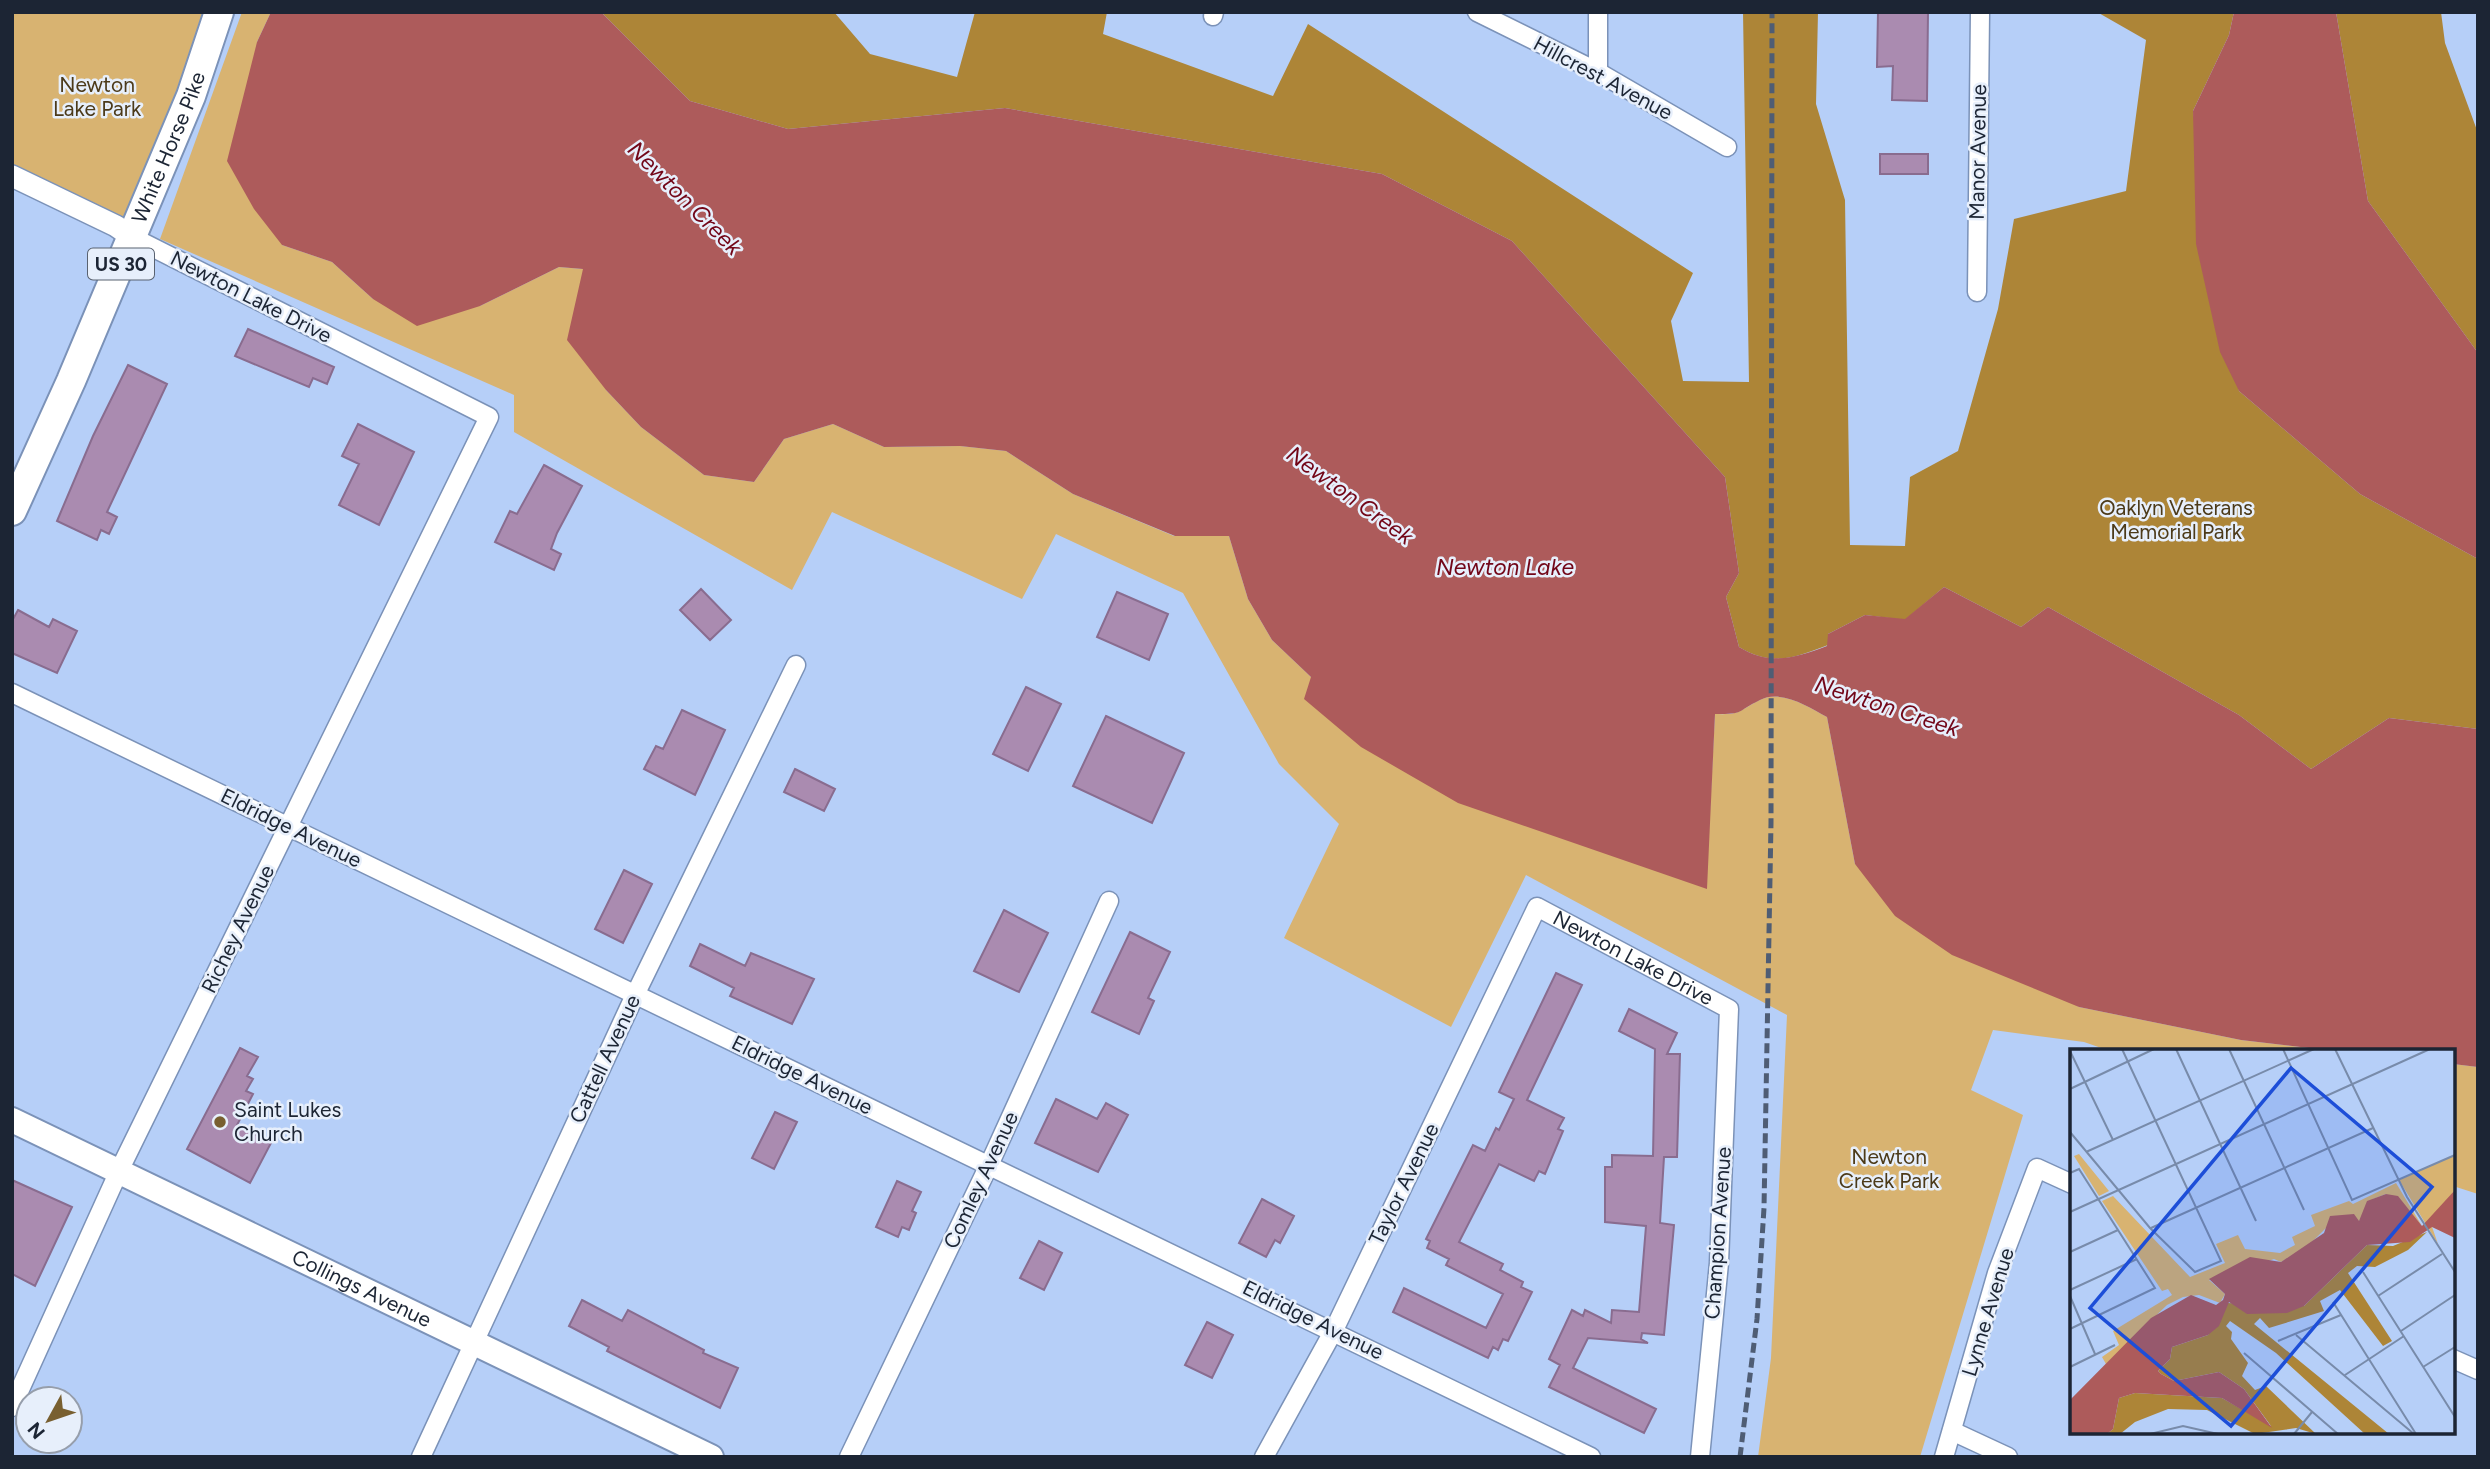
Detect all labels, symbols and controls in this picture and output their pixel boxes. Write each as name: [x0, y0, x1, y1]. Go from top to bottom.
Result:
street label: Hillcrest Avenue: [1529, 30, 1677, 125]
street label: White Horse Pike: [126, 68, 210, 227]
park label: Newton Lake Park: [53, 72, 142, 121]
street label: Manor Avenue: [1964, 84, 1991, 220]
water label: Newton Creek: [622, 135, 748, 261]
street label: Newton Lake Drive: [166, 245, 336, 348]
road number: US 30: [88, 248, 154, 280]
water label: Newton Creek: [1281, 440, 1420, 551]
park label: Oaklyn Veterans Memorial Park: [2099, 495, 2253, 544]
water label: Newton Lake: [1436, 553, 1574, 581]
water label: Newton Creek: [1811, 670, 1963, 743]
street label: Eldridge Avenue: [217, 783, 366, 872]
street label: Richey Avenue: [196, 861, 279, 997]
street label: Newton Lake Drive: [1549, 905, 1718, 1010]
street label: Cattell Avenue: [564, 991, 645, 1127]
street label: Eldridge Avenue: [728, 1030, 877, 1119]
inset map: [2070, 1049, 2455, 1434]
place label: Saint Lukes Church: [234, 1097, 341, 1146]
street label: Comley Avenue: [938, 1107, 1023, 1252]
marker: Saint Lukes Church: [212, 1114, 228, 1130]
street label: Taylor Avenue: [1363, 1119, 1444, 1249]
park label: Newton Creek Park: [1839, 1144, 1940, 1193]
street label: Champion Avenue: [1699, 1146, 1736, 1320]
street label: Collings Avenue: [288, 1244, 435, 1332]
street label: Lynne Avenue: [1956, 1245, 2019, 1379]
street label: Eldridge Avenue: [1239, 1275, 1388, 1364]
north arrow: [14, 1385, 84, 1455]
text: N: [23, 1418, 50, 1444]

